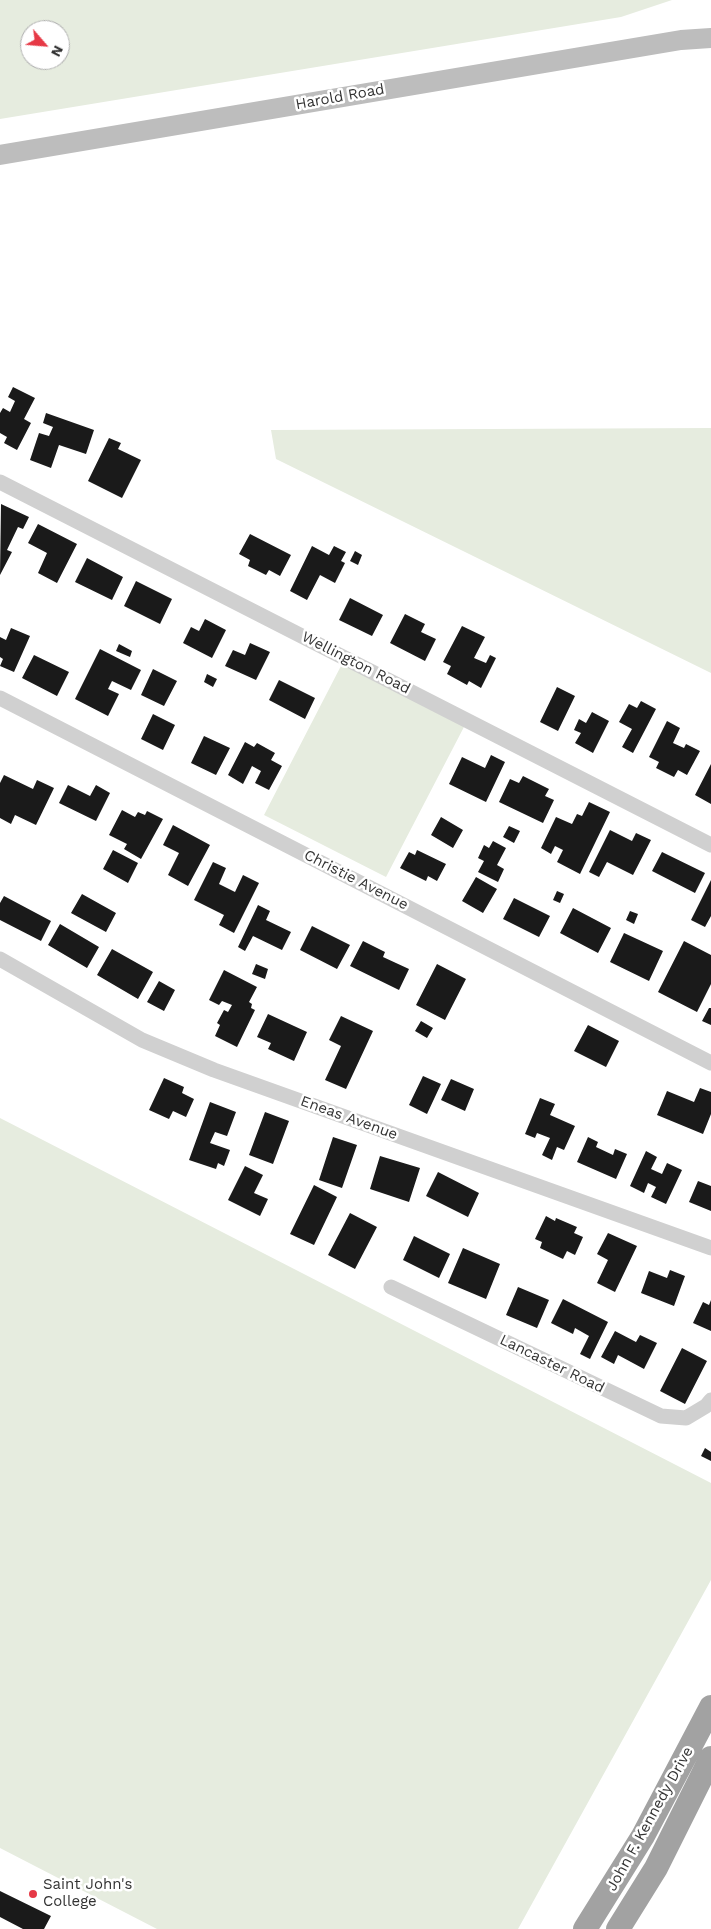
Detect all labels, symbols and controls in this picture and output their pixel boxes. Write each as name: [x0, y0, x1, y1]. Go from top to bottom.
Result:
north arrow: [20, 20, 70, 70]
text: N: [48, 43, 67, 60]
street label: Harold Road: [294, 80, 386, 114]
street label: Wellington Road: [299, 628, 413, 698]
street label: Christie Avenue: [301, 846, 411, 914]
street label: Eneas Avenue: [298, 1092, 400, 1144]
street label: Lancaster Road: [497, 1331, 607, 1397]
street label: John F. Kennedy Drive: [603, 1744, 697, 1894]
place label: Saint John's College: [43, 1876, 132, 1911]
marker: Saint John's College: [27, 1888, 39, 1900]

